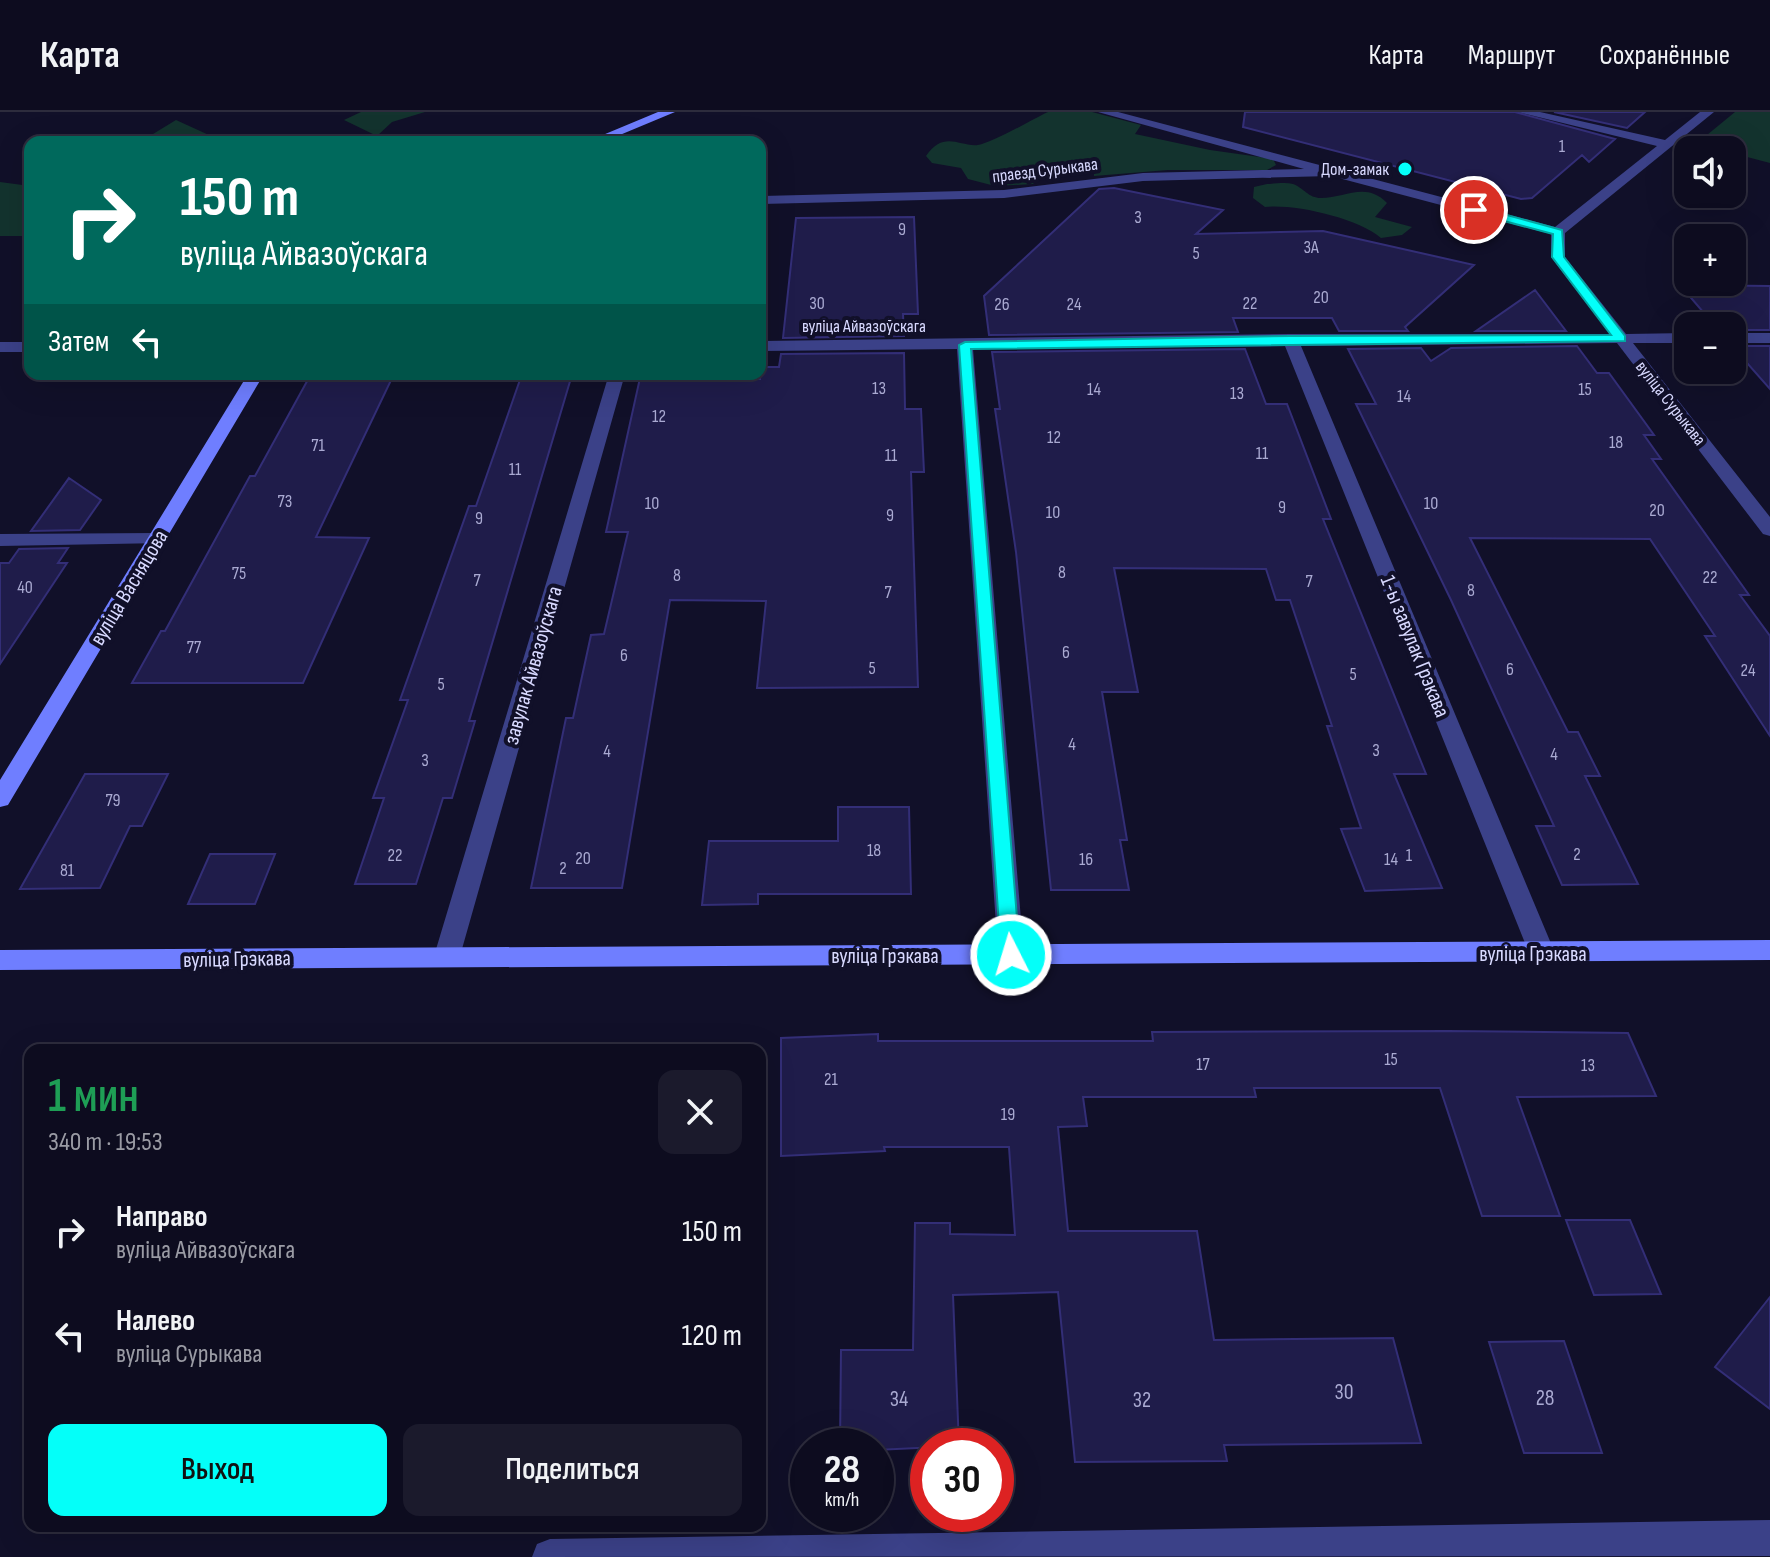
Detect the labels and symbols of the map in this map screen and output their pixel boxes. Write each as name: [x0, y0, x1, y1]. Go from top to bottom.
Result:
house number: 1: [1559, 136, 1566, 157]
street label: праезд Сурыкава: [991, 154, 1099, 187]
place label: Дом-замак: [1321, 159, 1389, 180]
marker: Дом-замак: [1396, 160, 1414, 178]
pin: [1440, 176, 1508, 244]
house number: 3: [1134, 207, 1142, 228]
house number: 9: [898, 219, 906, 240]
house number: 3А: [1303, 237, 1319, 258]
house number: 5: [1192, 243, 1200, 264]
house number: 20: [1313, 287, 1329, 308]
house number: 30: [809, 293, 825, 314]
house number: 22: [1243, 293, 1257, 314]
house number: 26: [994, 294, 1010, 315]
house number: 24: [1067, 294, 1082, 315]
street label: вуліца Айвазоўскага: [802, 316, 926, 337]
street label: вуліца Сурыкава: [1631, 357, 1710, 450]
house number: 13: [872, 378, 886, 399]
house number: 14: [1087, 379, 1101, 400]
house number: 15: [1578, 379, 1592, 400]
house number: 13: [1230, 383, 1244, 404]
house number: 14: [1397, 386, 1411, 407]
house number: 12: [652, 406, 666, 427]
house number: 12: [1047, 427, 1061, 448]
house number: 18: [1609, 432, 1623, 453]
house number: 71: [311, 435, 325, 456]
house number: 11: [1256, 443, 1269, 464]
house number: 11: [885, 445, 898, 466]
house number: 11: [509, 459, 522, 480]
house number: 73: [278, 491, 292, 512]
house number: 10: [645, 493, 659, 514]
house number: 10: [1424, 493, 1438, 514]
house number: 9: [1278, 497, 1286, 518]
house number: 20: [1649, 500, 1665, 521]
house number: 10: [1046, 502, 1060, 523]
house number: 9: [886, 505, 894, 526]
house number: 9: [475, 508, 483, 529]
street label: вуліца Васняцова: [84, 525, 174, 650]
house number: 8: [1058, 562, 1066, 583]
house number: 75: [232, 563, 246, 584]
house number: 8: [673, 565, 681, 586]
house number: 22: [1703, 567, 1717, 588]
house number: 7: [473, 570, 481, 591]
house number: 7: [1305, 571, 1313, 592]
street label: 1-ы завулак Грэкава: [1374, 572, 1455, 721]
house number: 40: [17, 577, 33, 598]
house number: 8: [1467, 580, 1475, 601]
house number: 7: [884, 582, 892, 603]
street label: завулак Айвазоўскага: [498, 583, 569, 748]
house number: 77: [187, 637, 202, 658]
house number: 6: [1062, 642, 1070, 663]
house number: 6: [620, 645, 628, 666]
house number: 5: [868, 658, 876, 679]
house number: 6: [1506, 659, 1514, 680]
house number: 24: [1741, 660, 1756, 681]
house number: 5: [1349, 664, 1357, 685]
house number: 5: [437, 674, 445, 695]
house number: 4: [1068, 734, 1076, 755]
house number: 3: [1372, 740, 1380, 761]
house number: 4: [603, 741, 611, 762]
house number: 4: [1550, 744, 1558, 765]
house number: 3: [421, 750, 429, 771]
house number: 79: [105, 790, 121, 811]
house number: 18: [867, 840, 881, 861]
house number: 2: [1573, 844, 1581, 865]
house number: 22: [388, 845, 402, 866]
house number: 1: [1406, 845, 1413, 866]
house number: 20: [575, 848, 591, 869]
house number: 16: [1079, 849, 1093, 870]
house number: 14: [1384, 849, 1398, 870]
house number: 2: [559, 858, 567, 879]
house number: 81: [60, 860, 75, 881]
position arrow: [969, 913, 1053, 997]
street label: вуліца Грэкава: [1479, 941, 1587, 968]
street label: вуліца Грэкава: [831, 943, 939, 970]
street label: вуліца Грэкава: [183, 945, 291, 974]
house number: 15: [1384, 1049, 1398, 1070]
house number: 17: [1196, 1054, 1211, 1075]
house number: 13: [1581, 1055, 1595, 1076]
house number: 21: [824, 1069, 839, 1090]
house number: 19: [1001, 1104, 1015, 1125]
house number: 30: [1334, 1379, 1354, 1406]
house number: 28: [1536, 1385, 1554, 1412]
house number: 34: [890, 1386, 908, 1413]
house number: 32: [1133, 1387, 1151, 1414]
speed limit sign: 30: [910, 1428, 1014, 1532]

